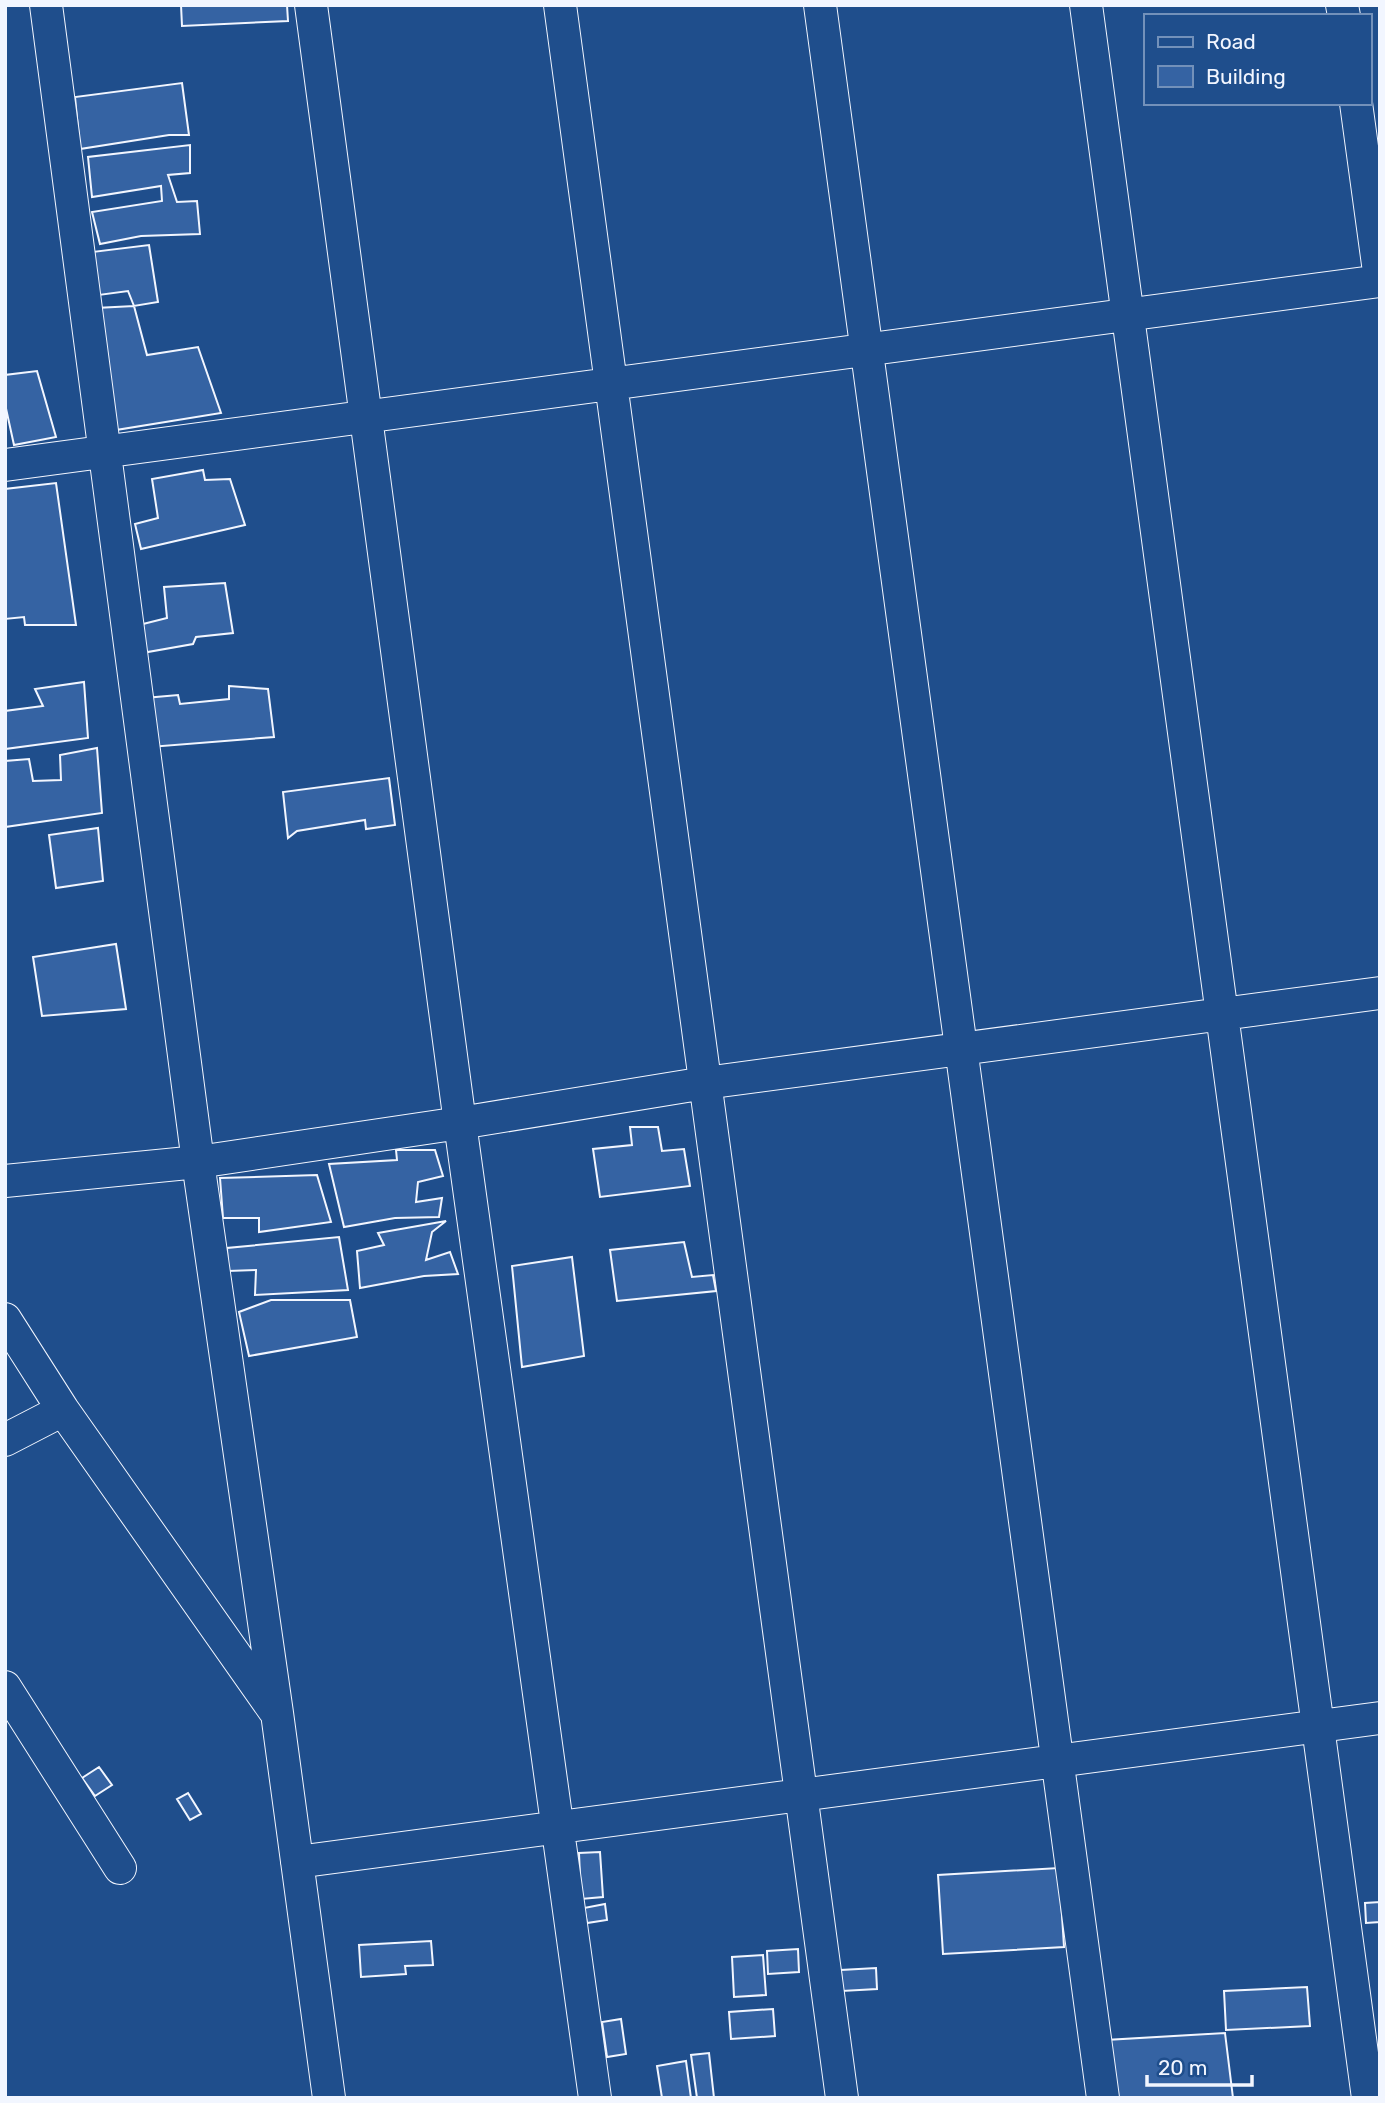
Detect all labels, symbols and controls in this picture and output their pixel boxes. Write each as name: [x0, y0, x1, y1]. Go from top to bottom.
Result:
legend: [1144, 14, 1371, 105]
text: Road: [1206, 29, 1256, 54]
text: Building: [1206, 64, 1286, 89]
scale bar: [1147, 2044, 1252, 2088]
text: 20 m: [1158, 2055, 1207, 2080]

